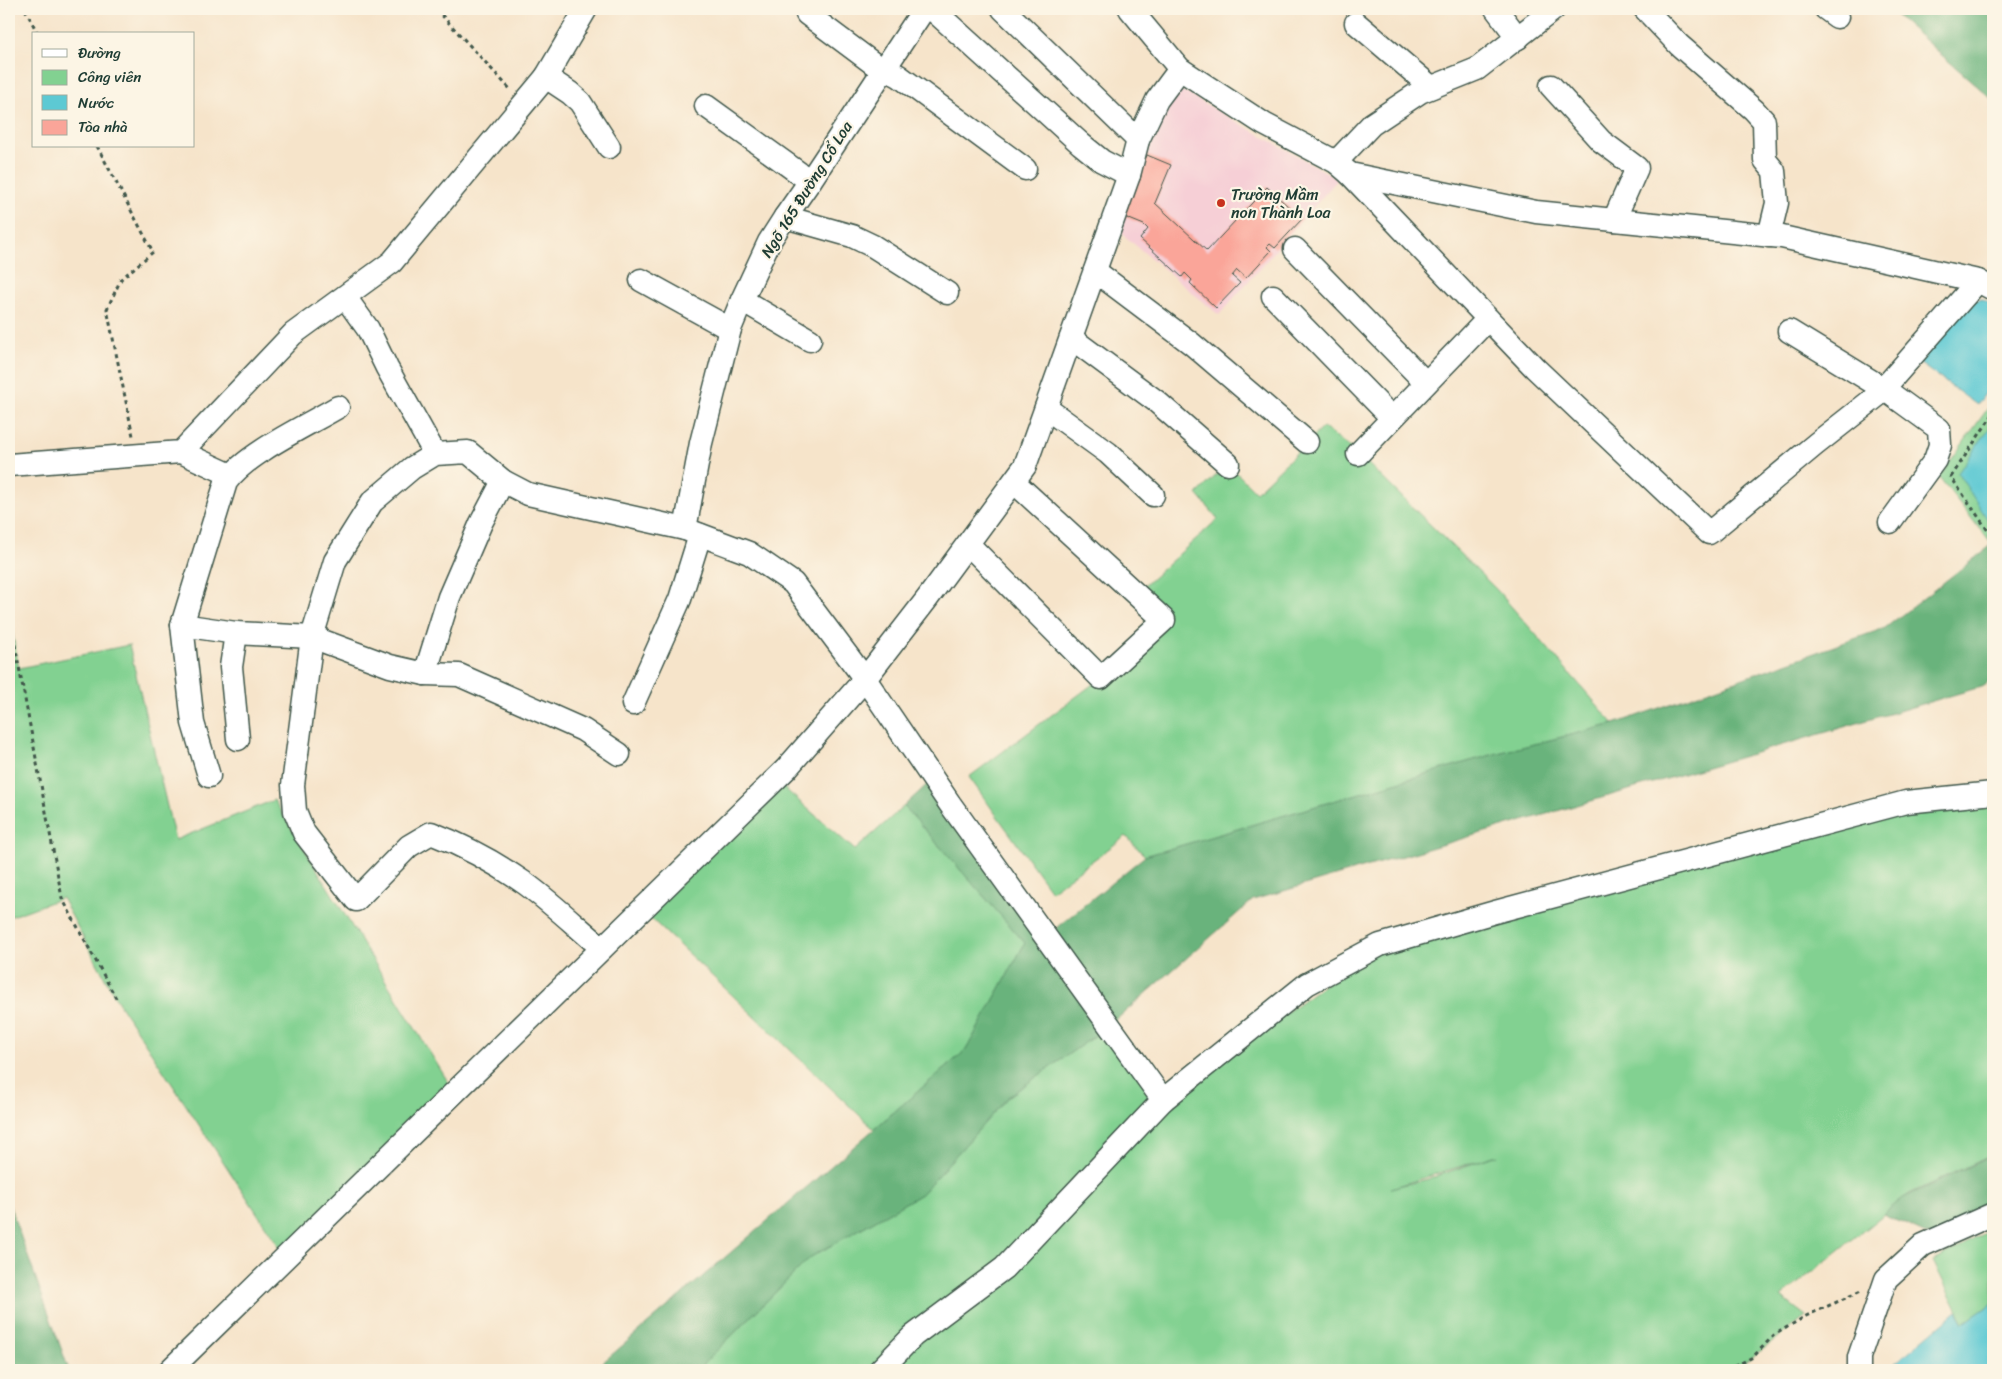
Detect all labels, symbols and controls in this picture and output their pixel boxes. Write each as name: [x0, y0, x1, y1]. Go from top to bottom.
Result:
legend: [32, 32, 195, 148]
text: Đường: [78, 40, 121, 66]
text: Công viên: [78, 64, 141, 90]
text: Nước: [78, 90, 115, 116]
text: Tòa nhà: [78, 114, 128, 140]
street label: Ngõ 165 Đường Cổ Loa: [753, 114, 861, 264]
place label: Trường Mầm non Thành Loa: [1231, 180, 1332, 227]
marker: Trường Mầm non Thành Loa: [1215, 197, 1227, 209]

